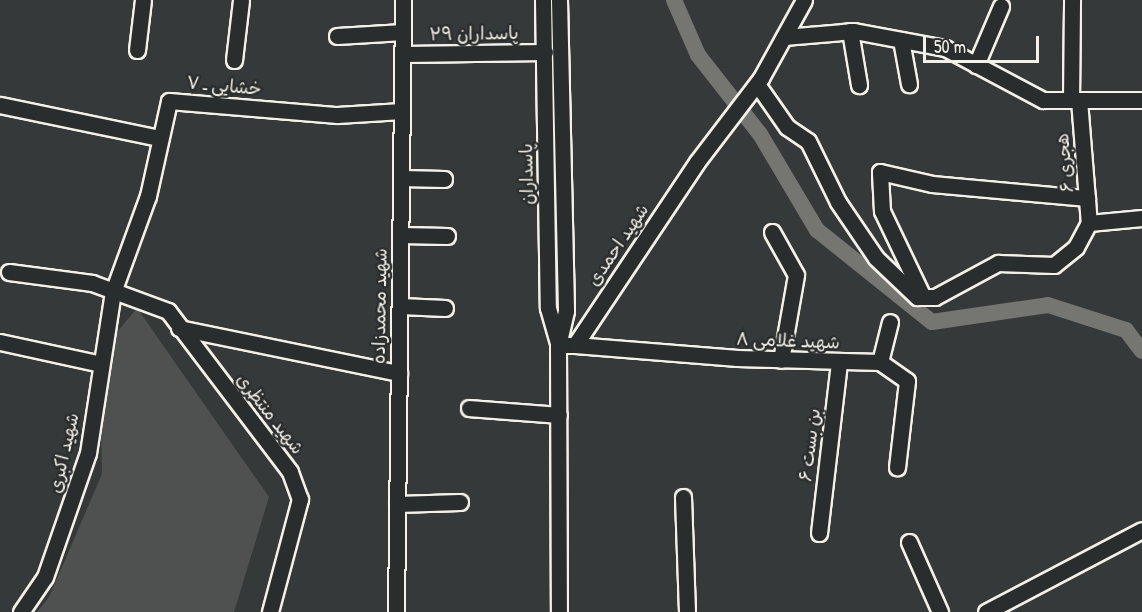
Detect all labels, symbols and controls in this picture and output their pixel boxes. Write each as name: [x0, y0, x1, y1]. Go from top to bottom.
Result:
street label: پاسداران ۲۹: [429, 22, 519, 46]
scale bar: [926, 24, 1042, 62]
text: 50 m: [934, 34, 966, 59]
street label: خشایی ـ ۷: [186, 72, 262, 100]
street label: هجری ۶: [1052, 132, 1078, 194]
street label: پاسداران: [516, 143, 538, 205]
street label: شهید احمدی: [583, 200, 653, 290]
street label: شهید محمدزاده: [368, 248, 392, 364]
street label: ۸ شهید غلامی: [736, 328, 840, 354]
street label: شهید منتظری: [232, 369, 308, 459]
street label: بن بست ۶: [795, 407, 825, 483]
street label: شهید اکبری: [44, 411, 84, 495]

